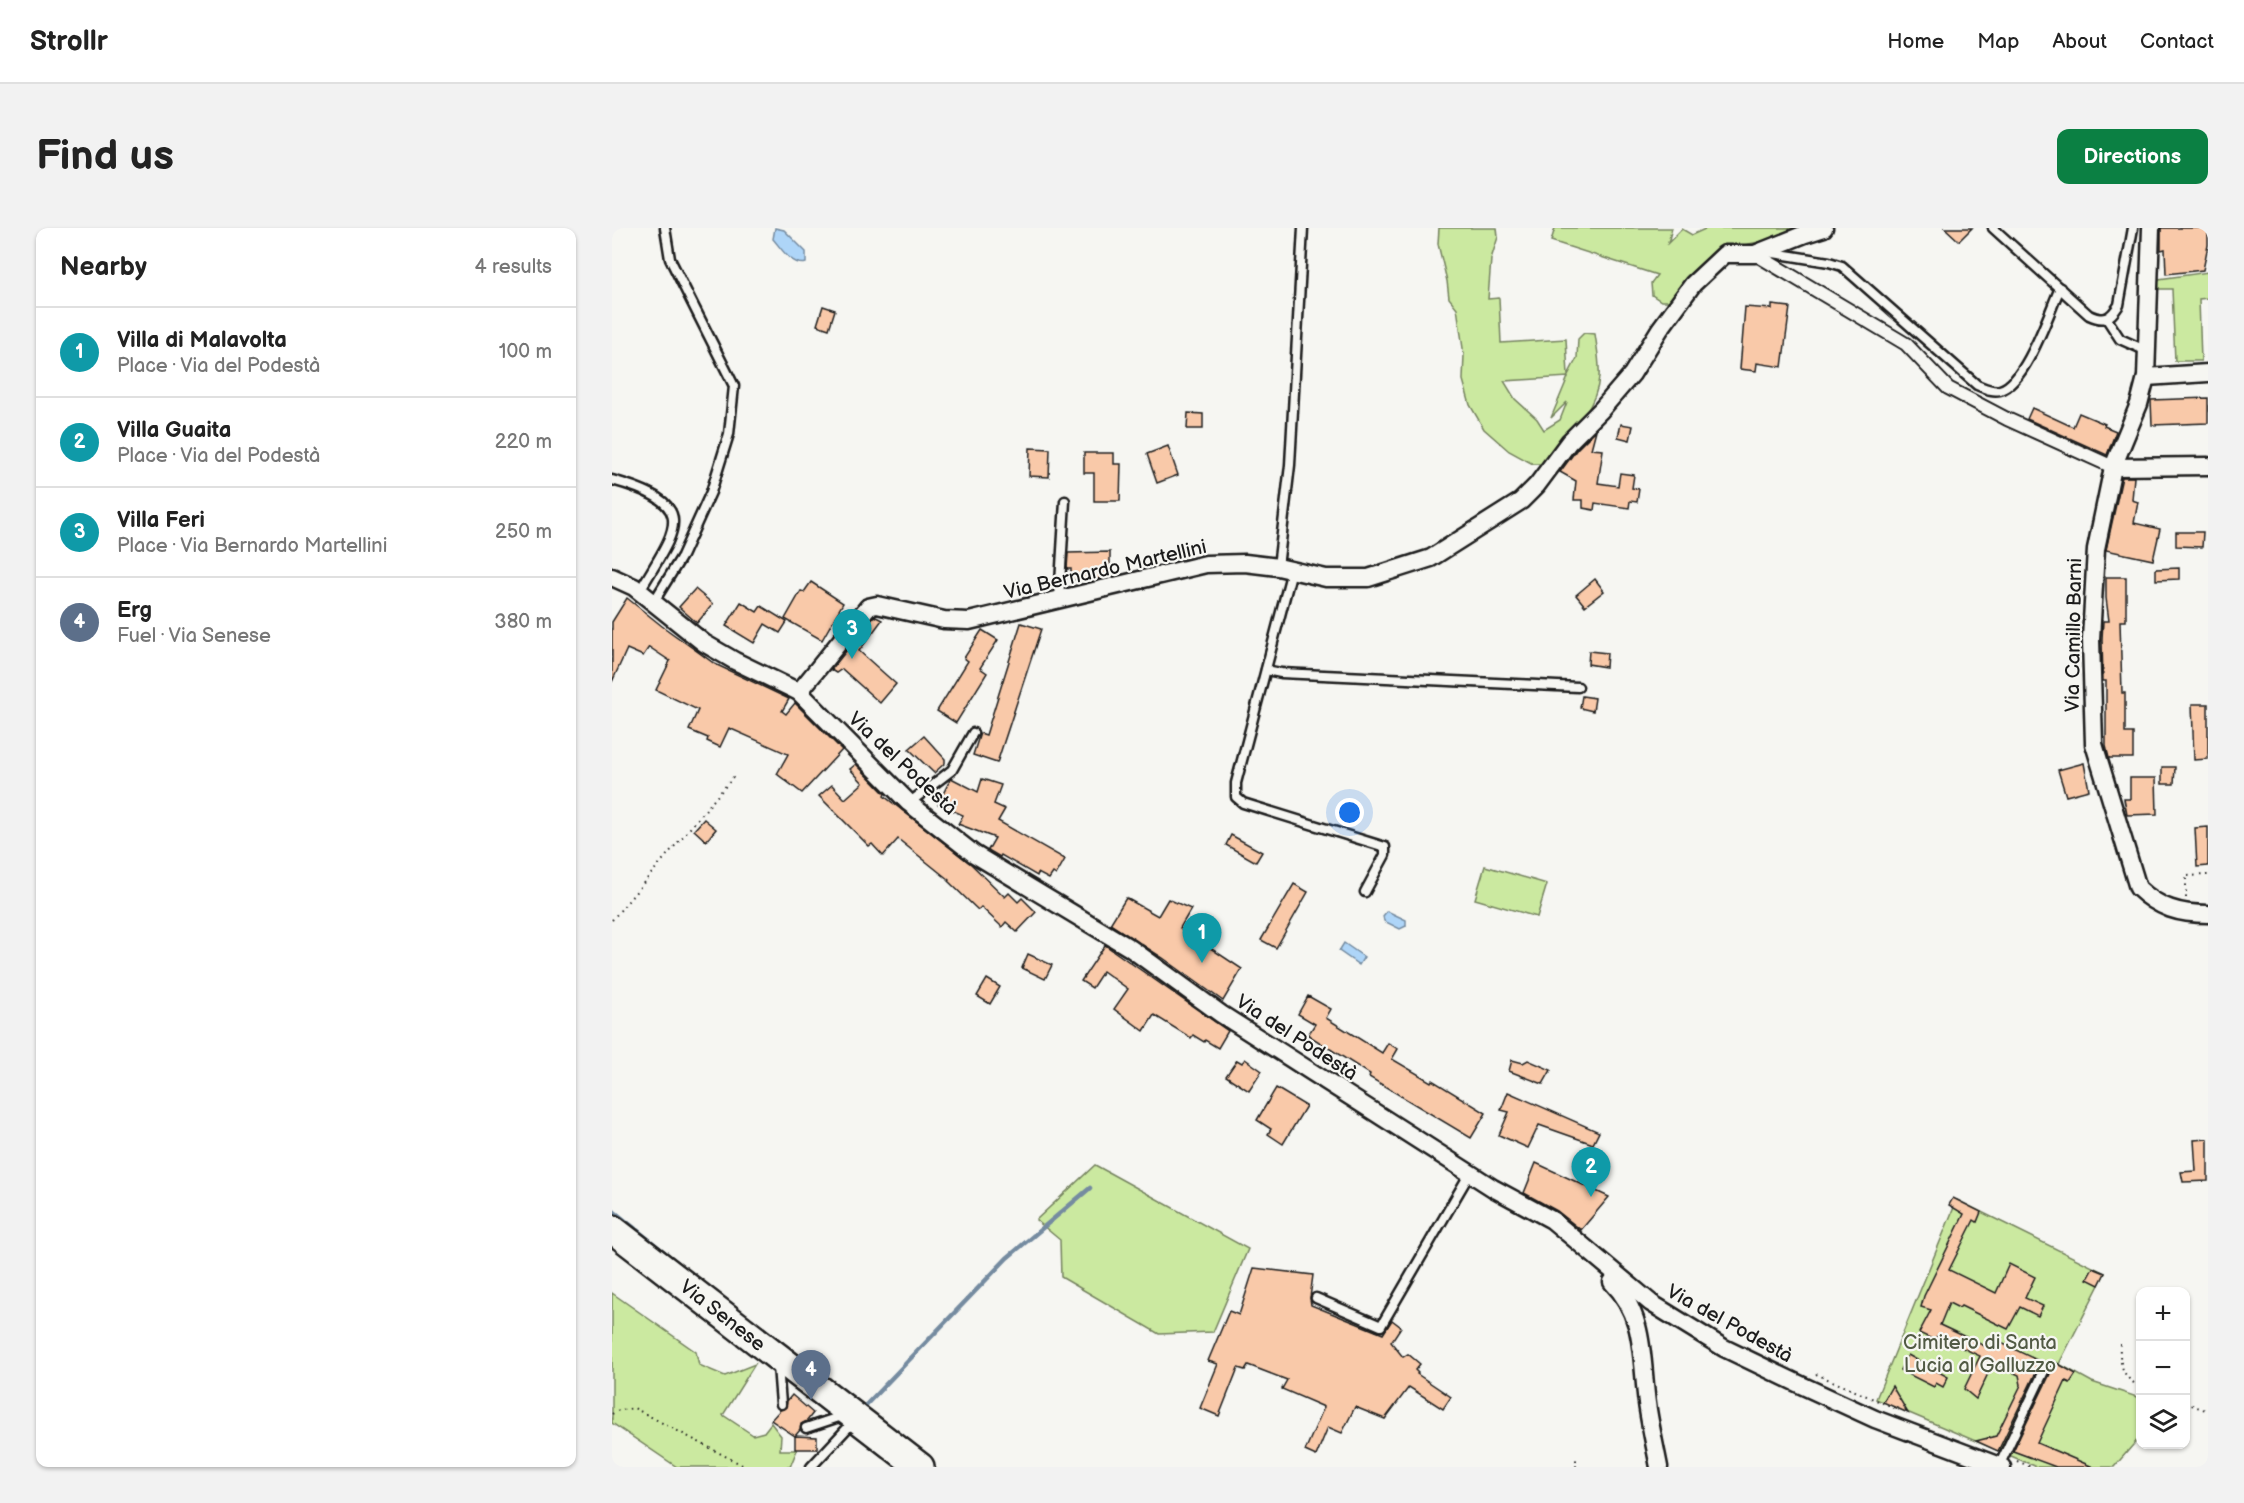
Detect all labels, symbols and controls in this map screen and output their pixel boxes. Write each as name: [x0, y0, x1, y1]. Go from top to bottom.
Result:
text: Strollr: [30, 25, 108, 58]
text: Home: [1887, 29, 1944, 54]
text: Map: [1977, 29, 2019, 54]
text: About: [2052, 29, 2107, 54]
text: Contact: [2140, 29, 2214, 54]
button: Directions: [2057, 129, 2208, 184]
text: Find us: [36, 131, 174, 182]
text: Nearby: [60, 252, 147, 283]
text: 4 results: [474, 255, 552, 279]
text: Villa di Malavolta: [117, 327, 287, 354]
text: 1: [75, 340, 84, 364]
text: 100 m: [499, 340, 552, 364]
text: Place · Via del Podestà: [117, 354, 320, 378]
text: Villa Guaita: [117, 417, 232, 444]
text: 2: [74, 430, 85, 454]
text: 220 m: [495, 430, 552, 454]
text: Place · Via del Podestà: [117, 444, 320, 468]
text: Villa Feri: [117, 507, 205, 534]
text: 3: [74, 520, 85, 544]
text: 250 m: [495, 520, 552, 544]
text: Place · Via Bernardo Martellini: [117, 534, 387, 558]
street label: Via Bernardo Martellini: [1002, 535, 1209, 605]
street label: Via Camillo Barni: [2061, 558, 2087, 712]
text: Erg: [117, 597, 152, 624]
text: 4: [74, 610, 85, 634]
text: 380 m: [494, 610, 552, 634]
pin: 3: [832, 610, 872, 659]
text: Fuel · Via Senese: [117, 624, 271, 648]
street label: Via del Podestà: [843, 707, 962, 820]
your location: [1335, 798, 1364, 827]
pin: 1: [1182, 914, 1222, 963]
street label: Via del Podestà: [1231, 990, 1362, 1086]
pin: 2: [1572, 1148, 1610, 1197]
street label: Via Senese: [675, 1275, 770, 1357]
street label: Via del Podestà: [1662, 1279, 1797, 1368]
map controls: [2136, 1287, 2190, 1449]
button: +: [2136, 1287, 2190, 1341]
park label: Cimitero di Santa Lucia al Galluzzo: [1903, 1331, 2057, 1378]
button: −: [2136, 1341, 2190, 1395]
pin: 4: [792, 1350, 830, 1400]
button: layers: [2136, 1395, 2190, 1449]

